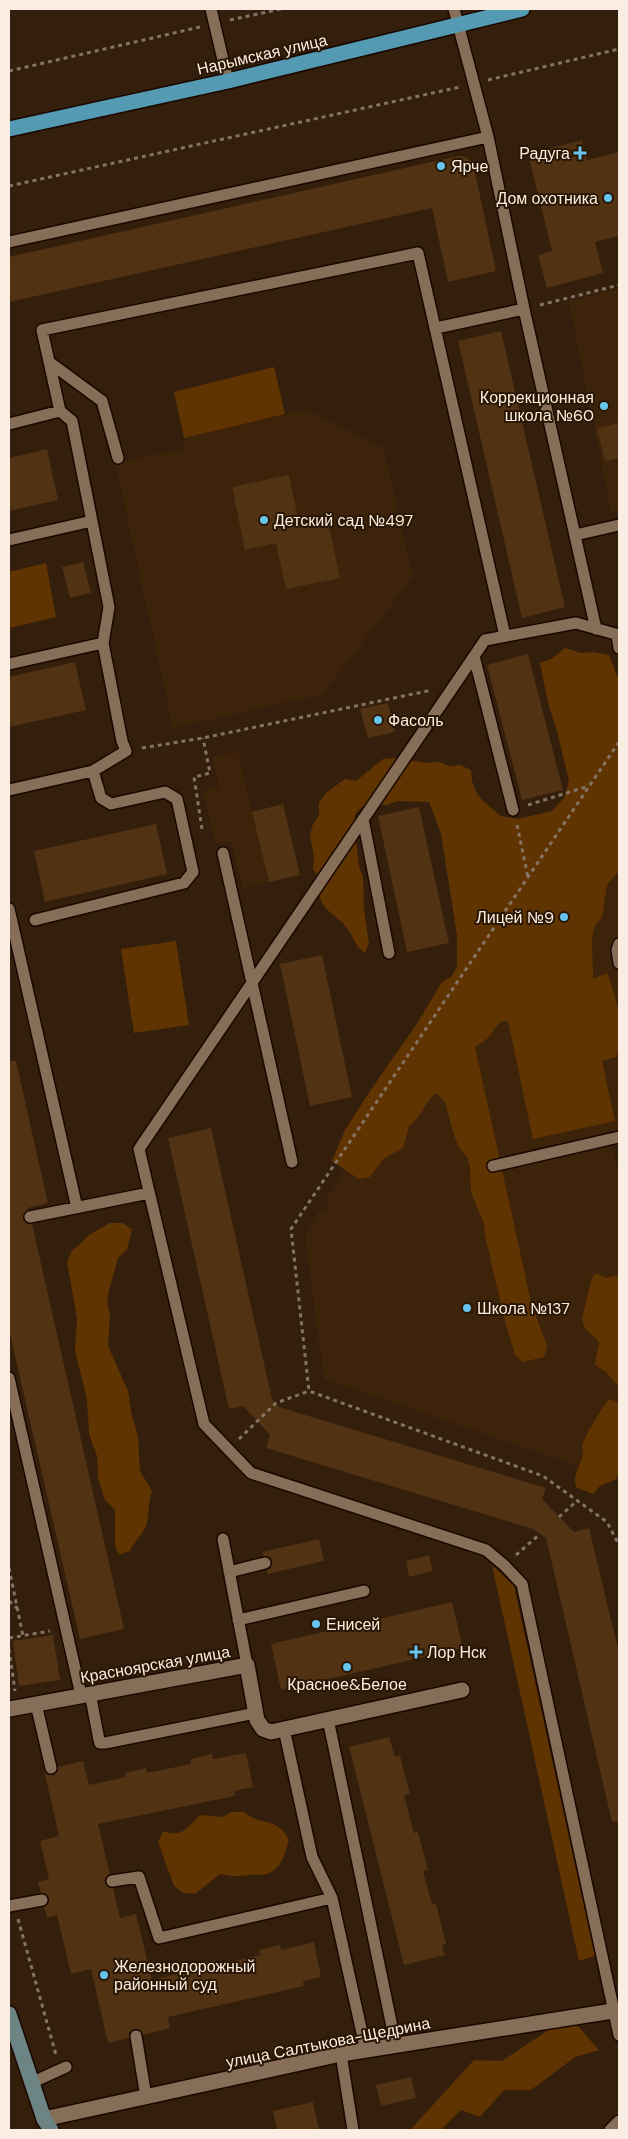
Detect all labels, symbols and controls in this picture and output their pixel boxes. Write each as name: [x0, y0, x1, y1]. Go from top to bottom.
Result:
street label: Нарымская улица: [195, 29, 329, 80]
place label: Радуга: [519, 143, 570, 164]
marker: Радуга: [574, 147, 586, 159]
place label: Ярче: [451, 156, 488, 177]
marker: Ярче: [435, 160, 447, 172]
place label: Дом охотника: [496, 188, 598, 209]
marker: Дом охотника: [602, 192, 614, 204]
place label: Коррекционная школа №60: [480, 387, 594, 426]
marker: Коррекционная школа №60: [598, 400, 610, 412]
place label: Детский сад №497: [274, 510, 413, 531]
marker: Детский сад №497: [258, 514, 270, 526]
place label: Фасоль: [388, 710, 443, 731]
marker: Фасоль: [372, 714, 384, 726]
place label: Лицей №9: [476, 907, 554, 928]
marker: Лицей №9: [558, 911, 570, 923]
place label: Школа №137: [477, 1298, 570, 1319]
marker: Школа №137: [461, 1302, 473, 1314]
place label: Енисей: [326, 1614, 380, 1635]
marker: Енисей: [310, 1618, 322, 1630]
street label: Красноярская улица: [79, 1641, 232, 1688]
place label: Лор Нск: [427, 1642, 487, 1663]
marker: Лор Нск: [409, 1645, 423, 1659]
marker: Красное&Белое: [341, 1661, 353, 1673]
place label: Красное&Белое: [287, 1674, 407, 1695]
place label: Железнодорожный районный суд: [114, 1956, 255, 1995]
marker: Железнодорожный районный суд: [98, 1969, 110, 1981]
street label: улица Салтыкова-Щедрина: [224, 2012, 432, 2073]

